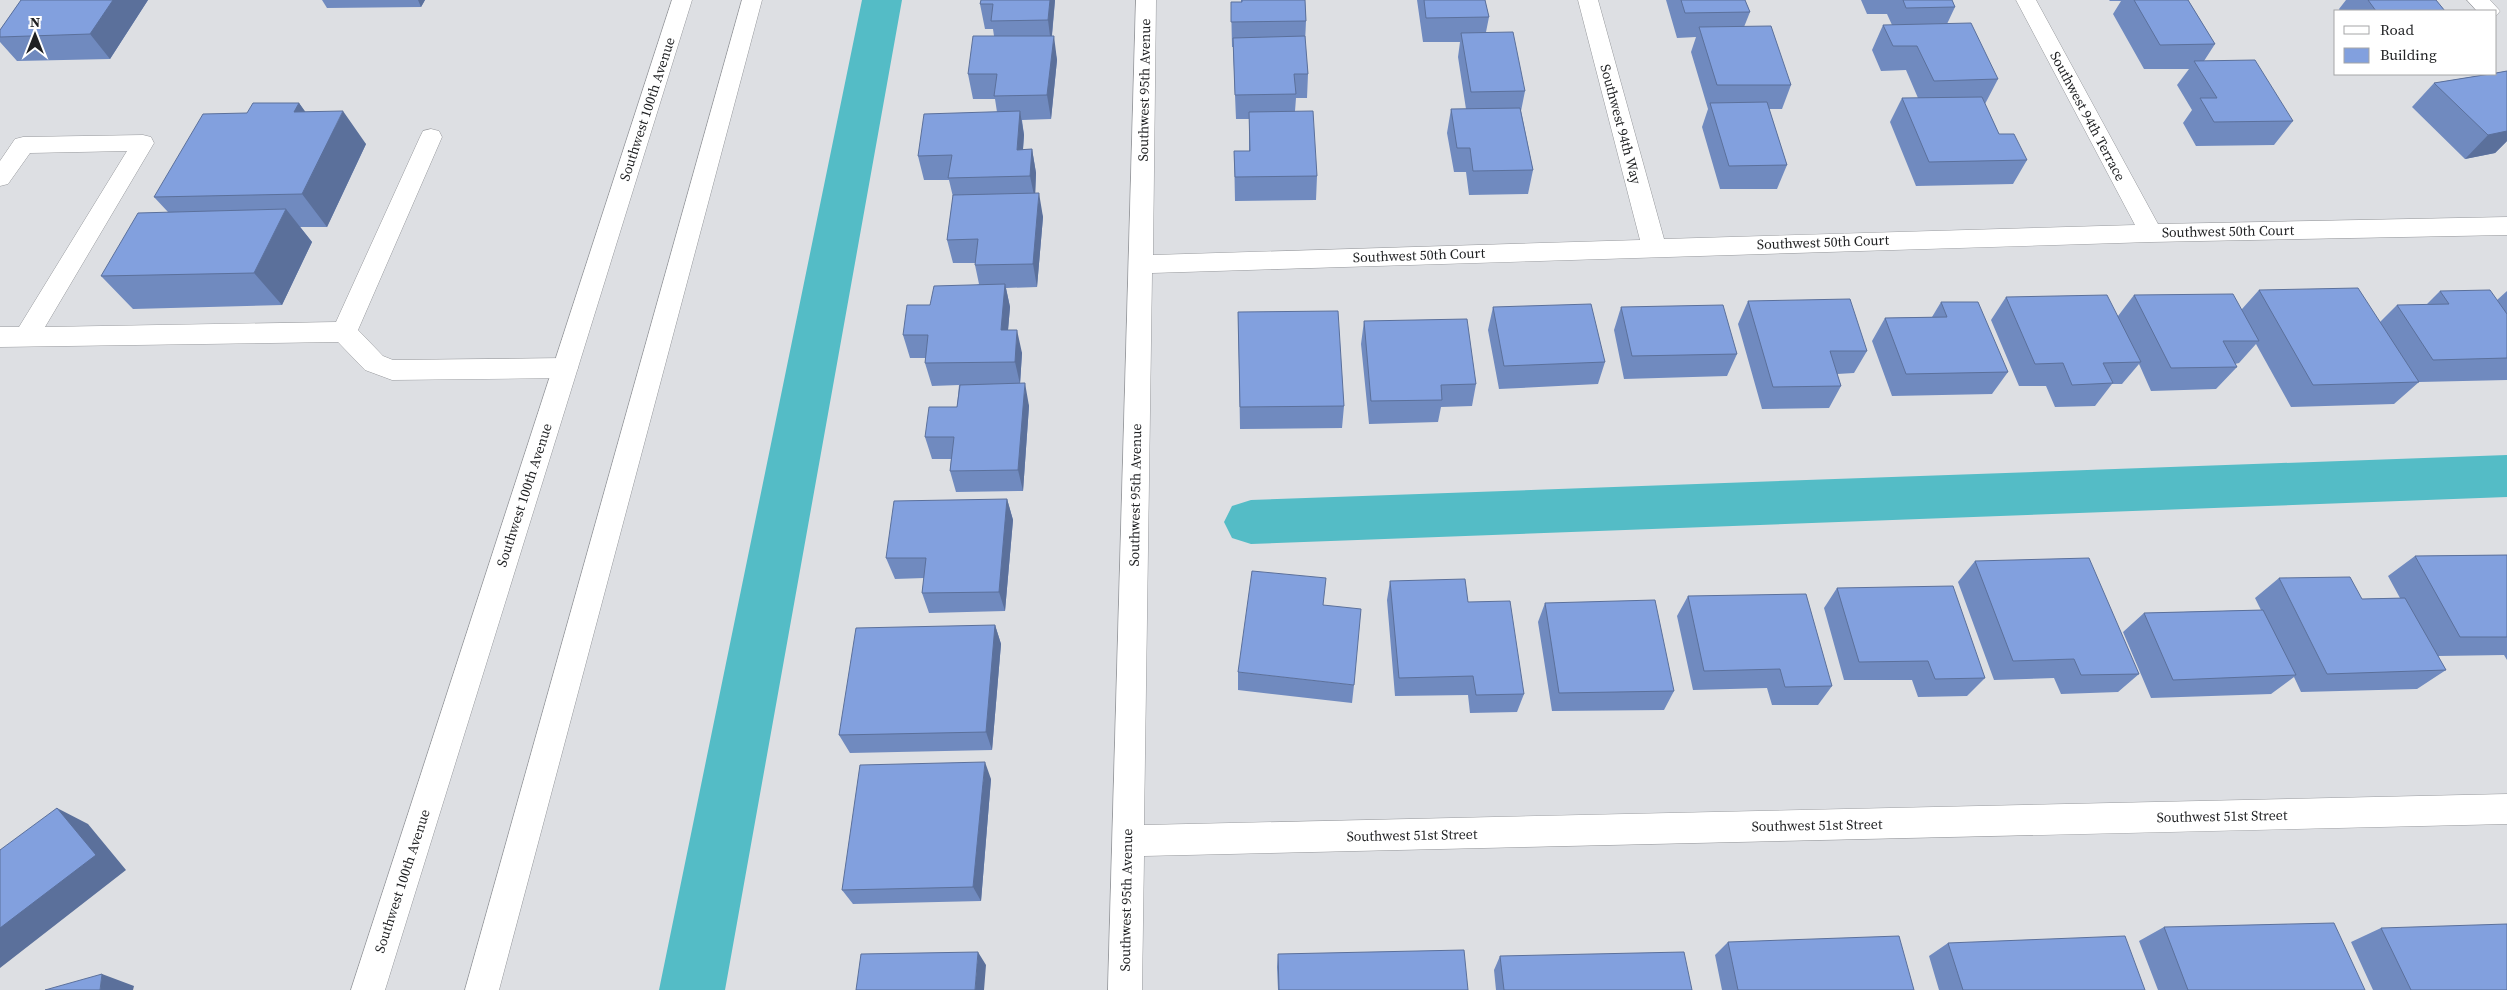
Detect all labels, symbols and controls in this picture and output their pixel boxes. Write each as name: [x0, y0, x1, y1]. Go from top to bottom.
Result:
north arrow: [10, 10, 60, 60]
legend: [2334, 10, 2497, 75]
text: N: [30, 12, 40, 32]
street label: Southwest 95th Avenue: [1133, 18, 1155, 162]
text: Road: [2380, 19, 2414, 40]
street label: Southwest 100th Avenue: [614, 35, 680, 183]
text: Building: [2380, 44, 2437, 65]
street label: Southwest 94th Terrace: [2045, 48, 2131, 184]
street label: Southwest 94th Way: [1595, 62, 1647, 187]
street label: Southwest 50th Court: [2162, 220, 2295, 242]
street label: Southwest 50th Court: [1757, 230, 1890, 254]
street label: Southwest 50th Court: [1353, 243, 1486, 267]
street label: Southwest 100th Avenue: [491, 421, 557, 569]
street label: Southwest 95th Avenue: [1124, 423, 1146, 567]
street label: Southwest 51st Street: [2156, 805, 2288, 827]
street label: Southwest 100th Avenue: [369, 807, 435, 955]
street label: Southwest 51st Street: [1751, 814, 1883, 836]
street label: Southwest 51st Street: [1346, 824, 1478, 846]
street label: Southwest 95th Avenue: [1115, 828, 1137, 972]

